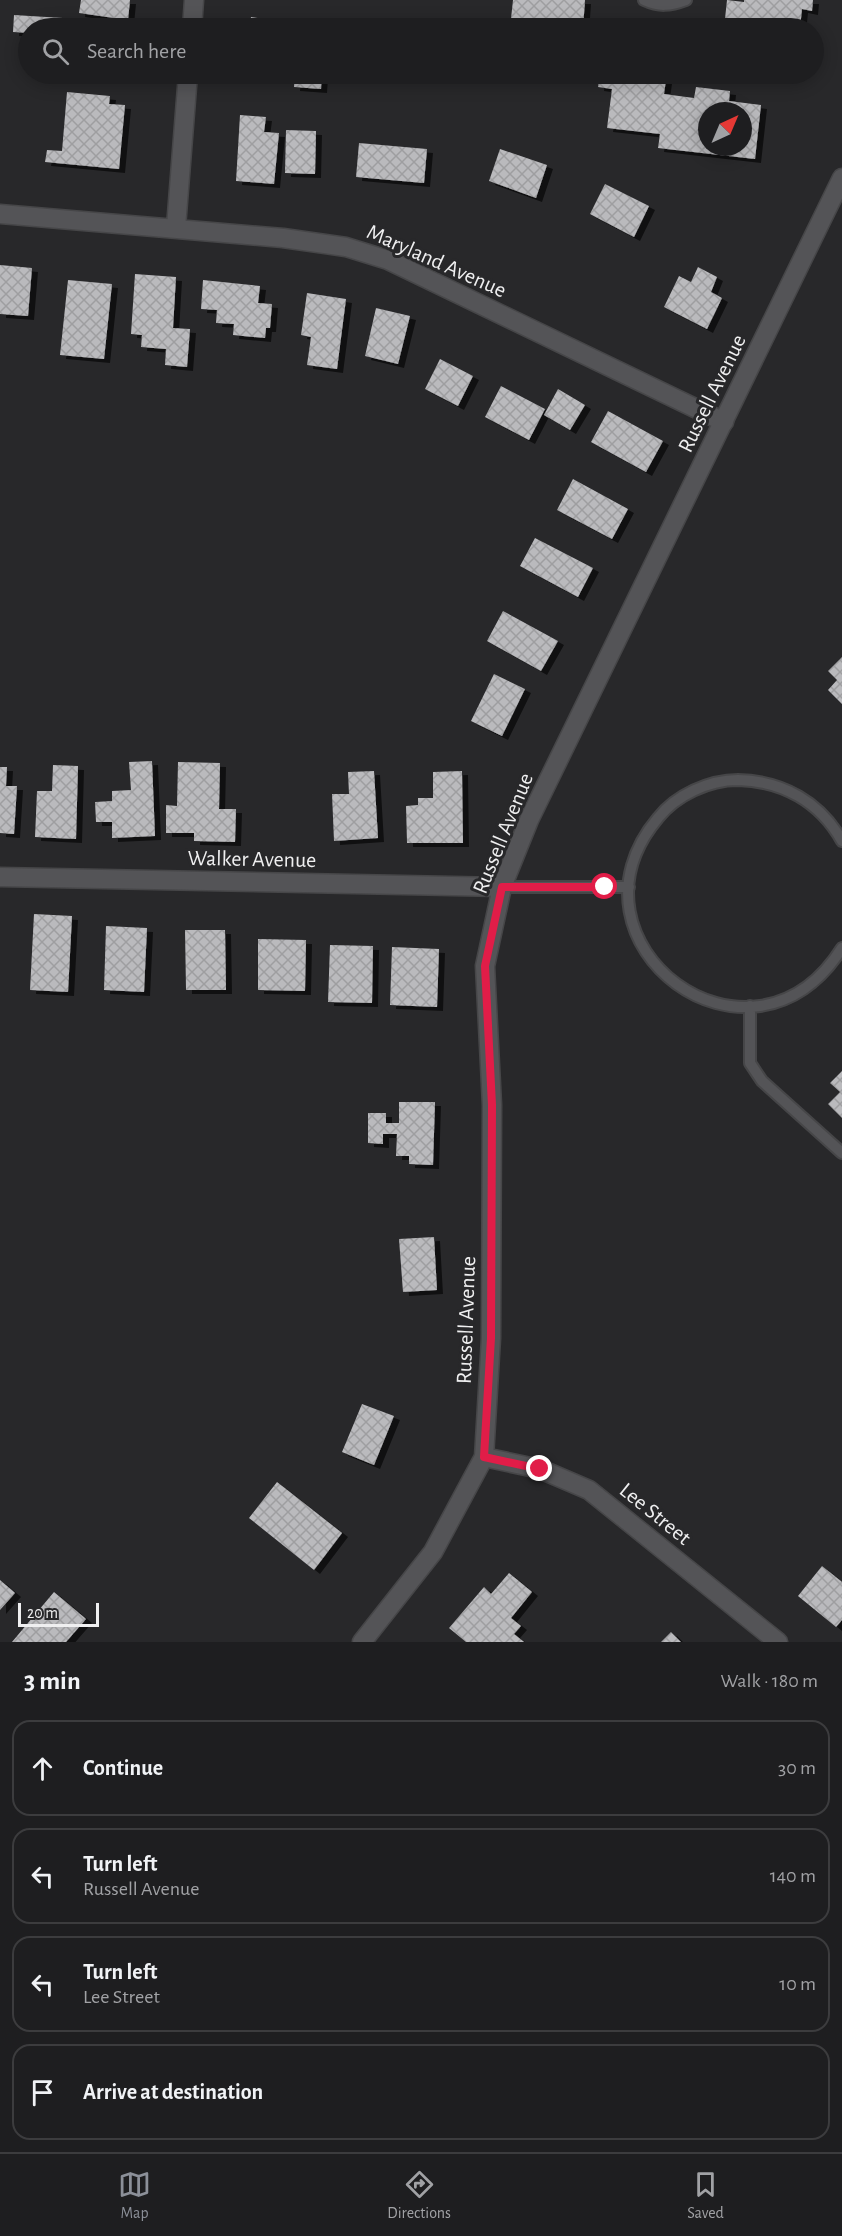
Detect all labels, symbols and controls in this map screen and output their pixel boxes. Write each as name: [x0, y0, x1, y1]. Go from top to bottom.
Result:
search box: [18, 18, 824, 84]
icon: search: [39, 35, 72, 68]
text: Search here: [87, 40, 186, 62]
north arrow: [698, 102, 752, 156]
street label: Maryland Avenue: [364, 220, 509, 301]
street label: Russell Avenue: [674, 331, 750, 456]
street label: Russell Avenue: [469, 770, 537, 897]
street label: Walker Avenue: [187, 847, 317, 871]
route start: [591, 873, 617, 899]
street label: Russell Avenue: [453, 1256, 479, 1384]
route end: [526, 1455, 552, 1481]
street label: Lee Street: [616, 1479, 695, 1549]
scale bar: [18, 1600, 99, 1628]
text: 20 m: [27, 1605, 58, 1621]
text: 3 min: [24, 1668, 81, 1694]
text: Walk · 180 m: [721, 1671, 818, 1691]
icon: ahead: [26, 1752, 59, 1785]
text: Continue: [83, 1757, 163, 1779]
text: 30 m: [778, 1758, 816, 1778]
text: Turn left: [83, 1853, 157, 1875]
icon: left: [26, 1860, 59, 1893]
text: 140 m: [770, 1866, 816, 1886]
text: Russell Avenue: [83, 1879, 199, 1899]
text: Turn left: [83, 1961, 157, 1983]
icon: left: [26, 1968, 59, 2001]
text: 10 m: [779, 1974, 816, 1994]
text: Lee Street: [83, 1987, 160, 2007]
icon: arrive: [26, 2076, 59, 2109]
text: Arrive at destination: [83, 2081, 263, 2103]
tab: Map: [118, 2168, 151, 2223]
tab: Directions: [387, 2168, 451, 2223]
tab: Saved: [687, 2168, 724, 2223]

